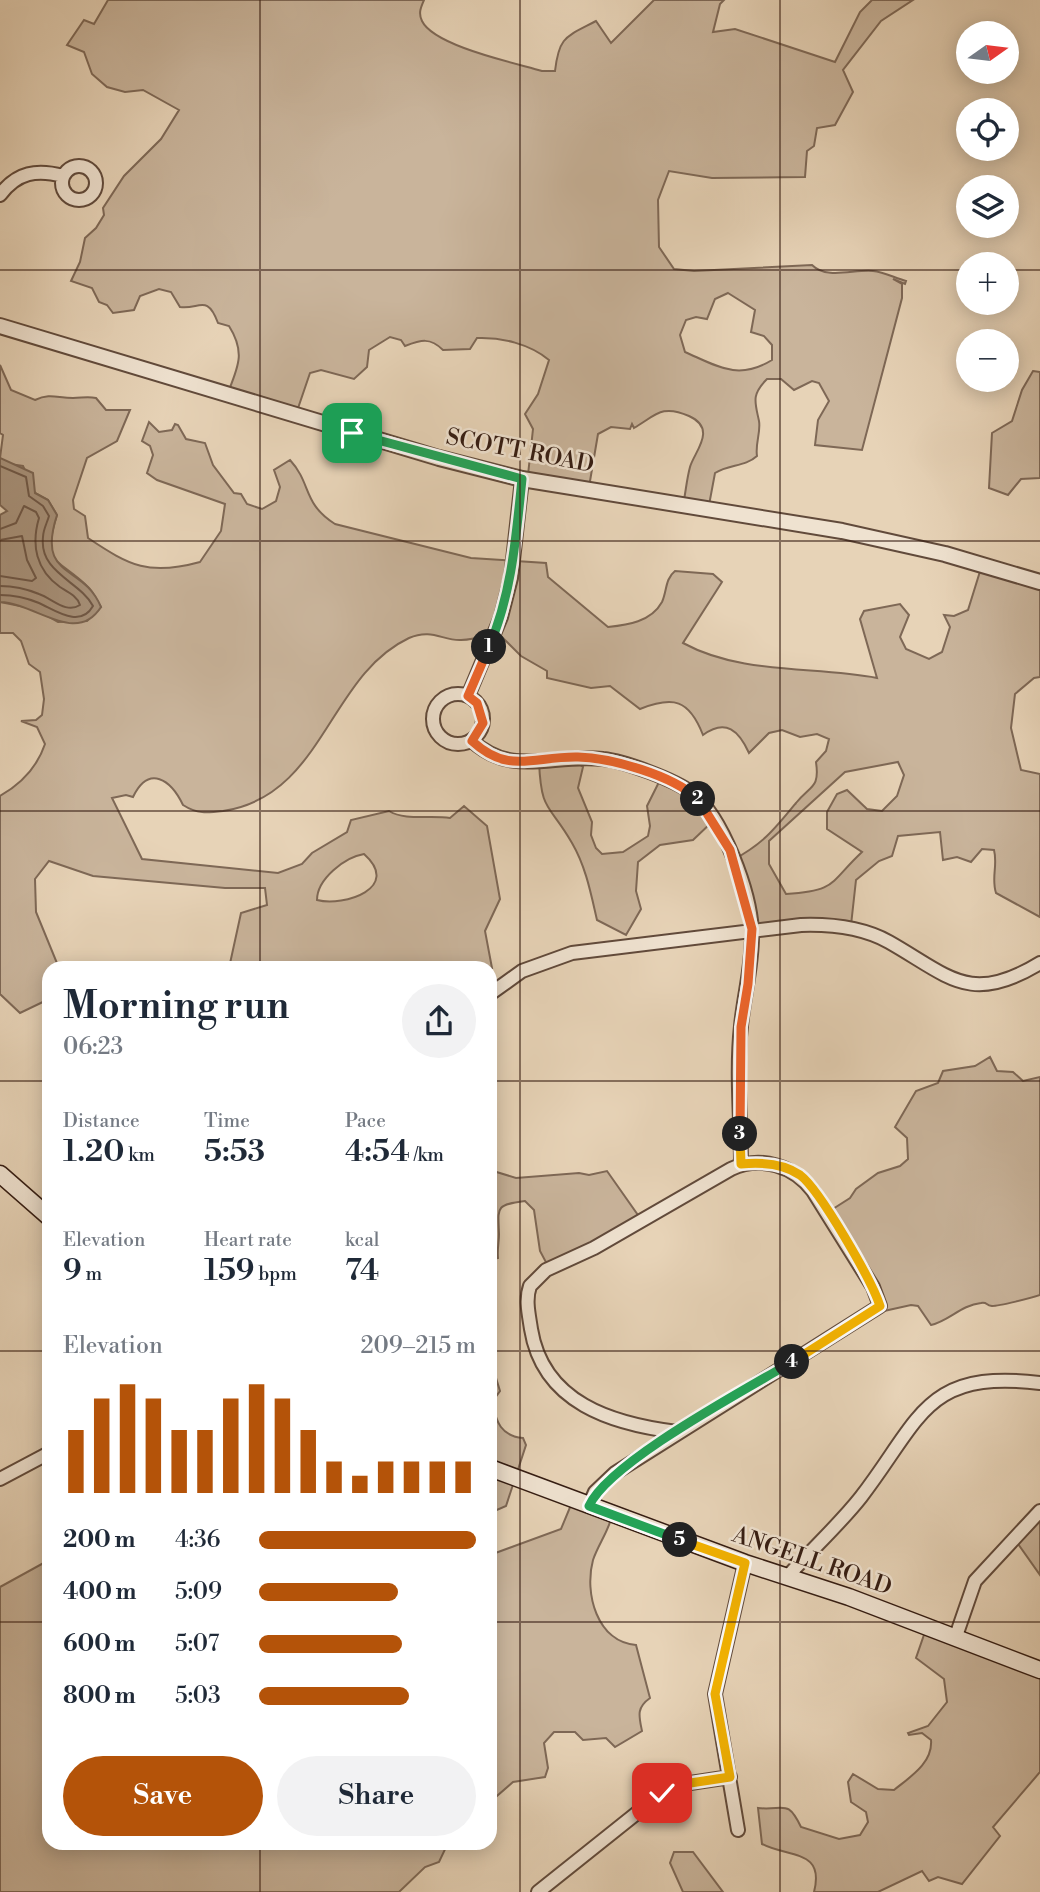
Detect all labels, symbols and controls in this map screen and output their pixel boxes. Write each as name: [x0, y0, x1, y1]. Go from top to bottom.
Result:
north arrow: [956, 21, 1018, 84]
map controls: [956, 21, 1019, 392]
button: locate: [956, 98, 1019, 161]
button: layers: [956, 175, 1019, 238]
button: +: [956, 252, 1019, 315]
button: −: [956, 329, 1019, 392]
pin: [322, 403, 382, 463]
icon: arrive: [333, 414, 371, 452]
street label: SCOTT ROAD: [444, 423, 596, 479]
pin: 1: [472, 630, 506, 664]
text: 1: [484, 634, 493, 658]
pin: 2: [680, 782, 716, 816]
text: 2: [692, 786, 703, 810]
text: Morning run: [63, 983, 289, 1030]
button: share: [402, 984, 476, 1058]
text: 06:23: [63, 1033, 123, 1061]
text: Distance: [63, 1109, 140, 1133]
text: Time: [204, 1109, 250, 1133]
text: Pace: [345, 1109, 386, 1133]
pin: 3: [722, 1116, 758, 1152]
text: 3: [734, 1121, 745, 1145]
text: 1.20: [63, 1133, 124, 1171]
text: 5:53: [204, 1133, 265, 1171]
text: 4:54: [345, 1133, 410, 1171]
text: km: [124, 1143, 155, 1167]
text: /km: [410, 1143, 444, 1167]
text: Elevation: [63, 1228, 145, 1252]
text: Heart rate: [204, 1228, 292, 1252]
text: kcal: [345, 1228, 379, 1252]
text: 9: [63, 1252, 82, 1290]
text: 159: [204, 1252, 255, 1290]
text: 74: [345, 1252, 379, 1290]
text: m: [82, 1262, 102, 1286]
text: bpm: [255, 1262, 297, 1286]
text: Elevation: [63, 1332, 163, 1360]
text: 209–215 m: [360, 1332, 476, 1360]
pin: 4: [774, 1344, 810, 1380]
text: 4: [785, 1349, 798, 1373]
street label: ANGELL ROAD: [728, 1520, 895, 1601]
pin: 5: [662, 1522, 698, 1558]
text: 200 m: [63, 1526, 135, 1554]
text: 4:36: [175, 1526, 221, 1554]
text: 5: [674, 1527, 685, 1551]
text: 400 m: [63, 1578, 136, 1606]
text: 5:09: [175, 1578, 222, 1606]
text: 600 m: [63, 1630, 136, 1658]
text: 5:07: [175, 1630, 219, 1658]
text: 800 m: [63, 1682, 136, 1710]
text: 5:03: [175, 1682, 221, 1710]
button: Save: [63, 1756, 263, 1836]
button: Share: [277, 1756, 476, 1836]
pin: [632, 1763, 692, 1823]
icon: check: [643, 1774, 681, 1812]

